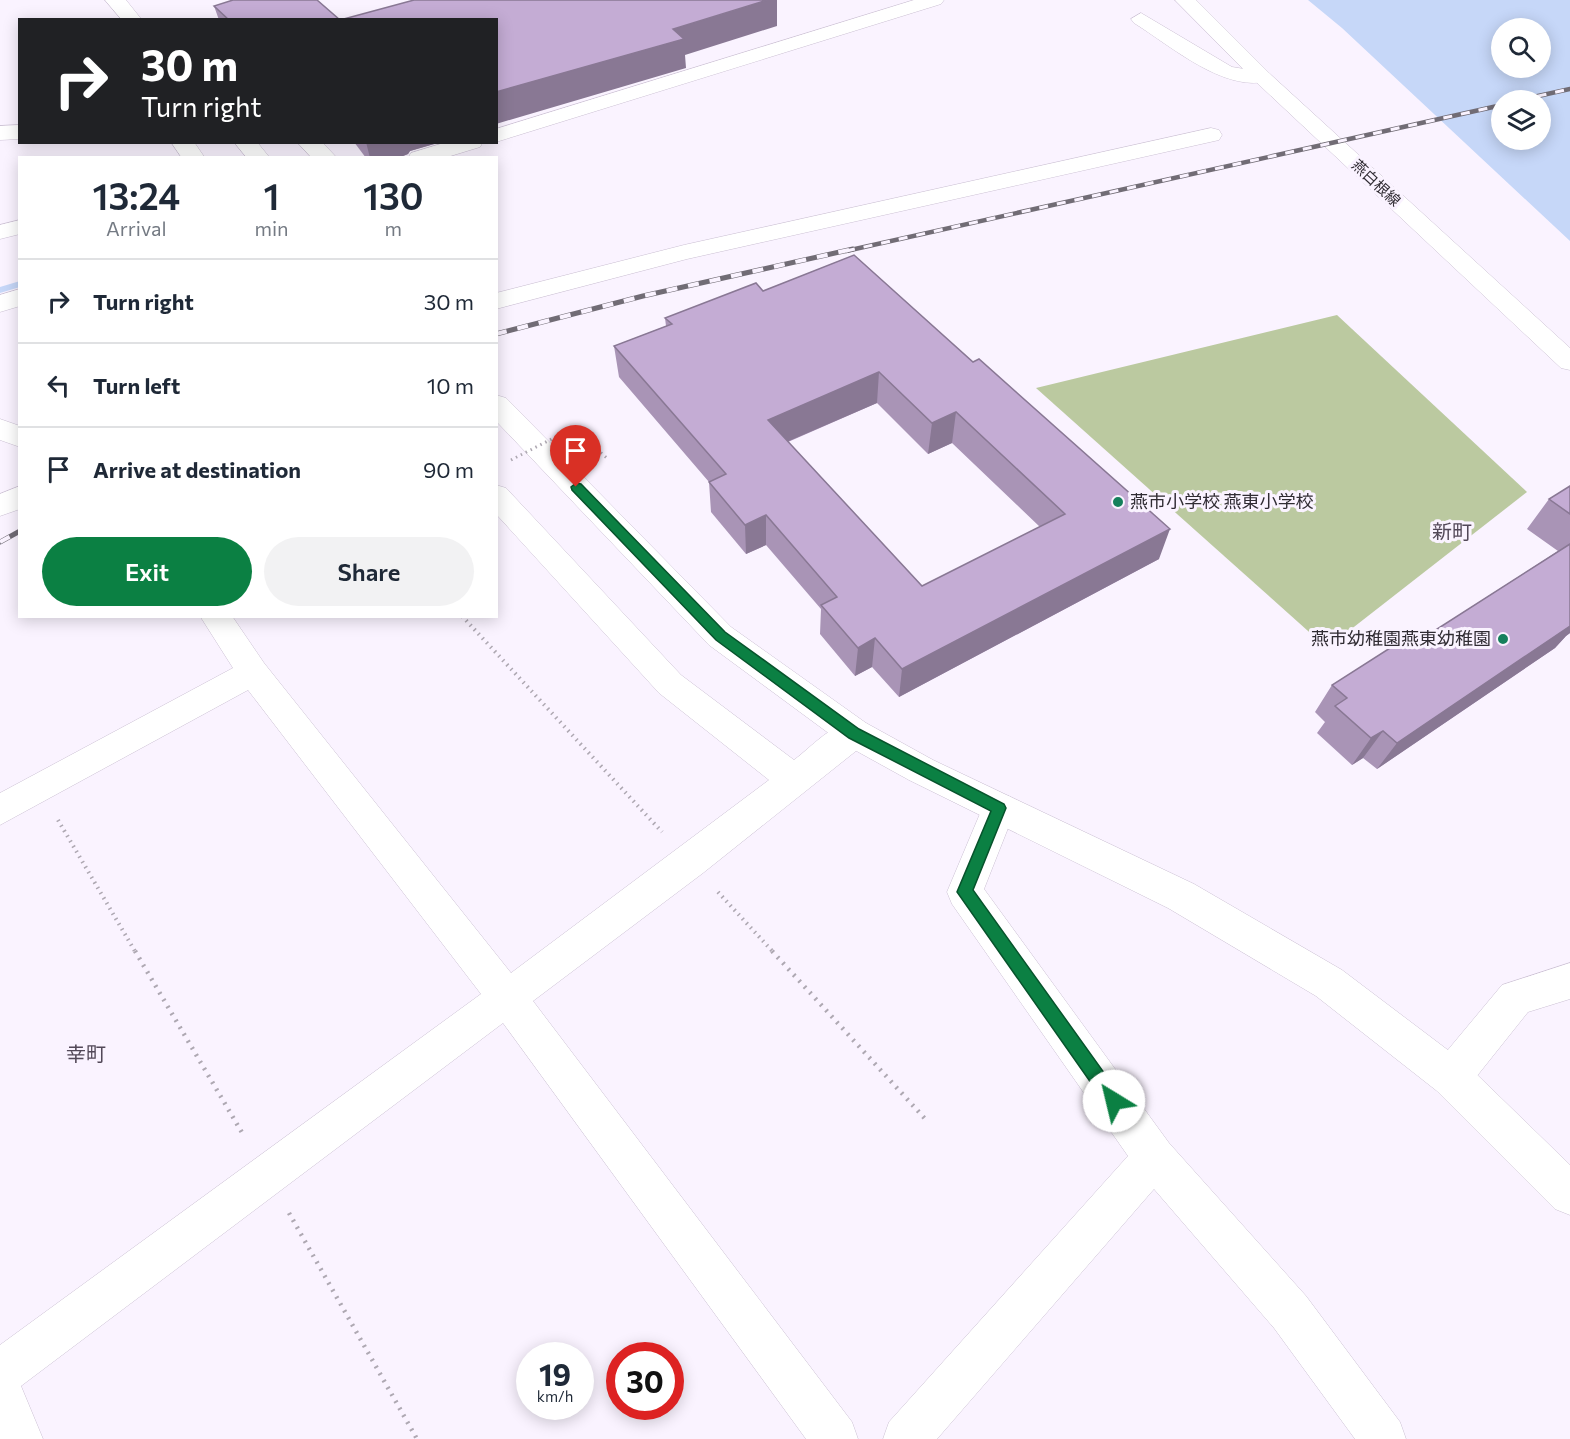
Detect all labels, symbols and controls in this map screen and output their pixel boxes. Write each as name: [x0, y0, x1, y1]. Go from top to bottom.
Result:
map controls: [1491, 18, 1551, 150]
button: search: [1491, 18, 1551, 78]
text: 30 m: [141, 38, 238, 90]
icon: right: [42, 42, 120, 120]
text: Turn right: [141, 90, 261, 123]
button: layers: [1491, 90, 1551, 150]
street label: 燕白根線: [1349, 155, 1405, 209]
text: 13:24: [92, 173, 180, 217]
text: 1: [264, 173, 280, 217]
text: 130: [363, 173, 424, 217]
text: Arrival: [106, 216, 167, 240]
text: min: [255, 216, 289, 240]
text: m: [385, 216, 402, 240]
icon: right: [42, 285, 75, 318]
text: Turn right: [93, 288, 194, 315]
text: 30 m: [424, 288, 474, 315]
icon: left: [42, 369, 75, 402]
text: Turn left: [93, 372, 180, 399]
text: 10 m: [427, 372, 474, 399]
pin: [550, 425, 601, 487]
icon: arrive: [559, 434, 592, 467]
icon: arrive: [42, 453, 75, 486]
text: Arrive at destination: [93, 456, 301, 483]
text: 90 m: [423, 456, 474, 483]
place label: 燕市小学校 燕東小学校: [1130, 490, 1313, 512]
marker: 燕市小学校 燕東小学校: [1111, 495, 1125, 509]
district label: 新町: [1432, 519, 1472, 543]
button: Exit: [42, 537, 252, 606]
button: Share: [264, 537, 474, 606]
place label: 燕市幼稚園燕東幼稚園: [1311, 627, 1491, 649]
marker: 燕市幼稚園燕東幼稚園: [1496, 632, 1510, 646]
district label: 幸町: [66, 1041, 106, 1065]
position arrow: [1082, 1069, 1146, 1133]
speed limit sign: 30: [606, 1342, 684, 1420]
text: 19: [539, 1355, 571, 1392]
text: km/h: [537, 1387, 573, 1405]

